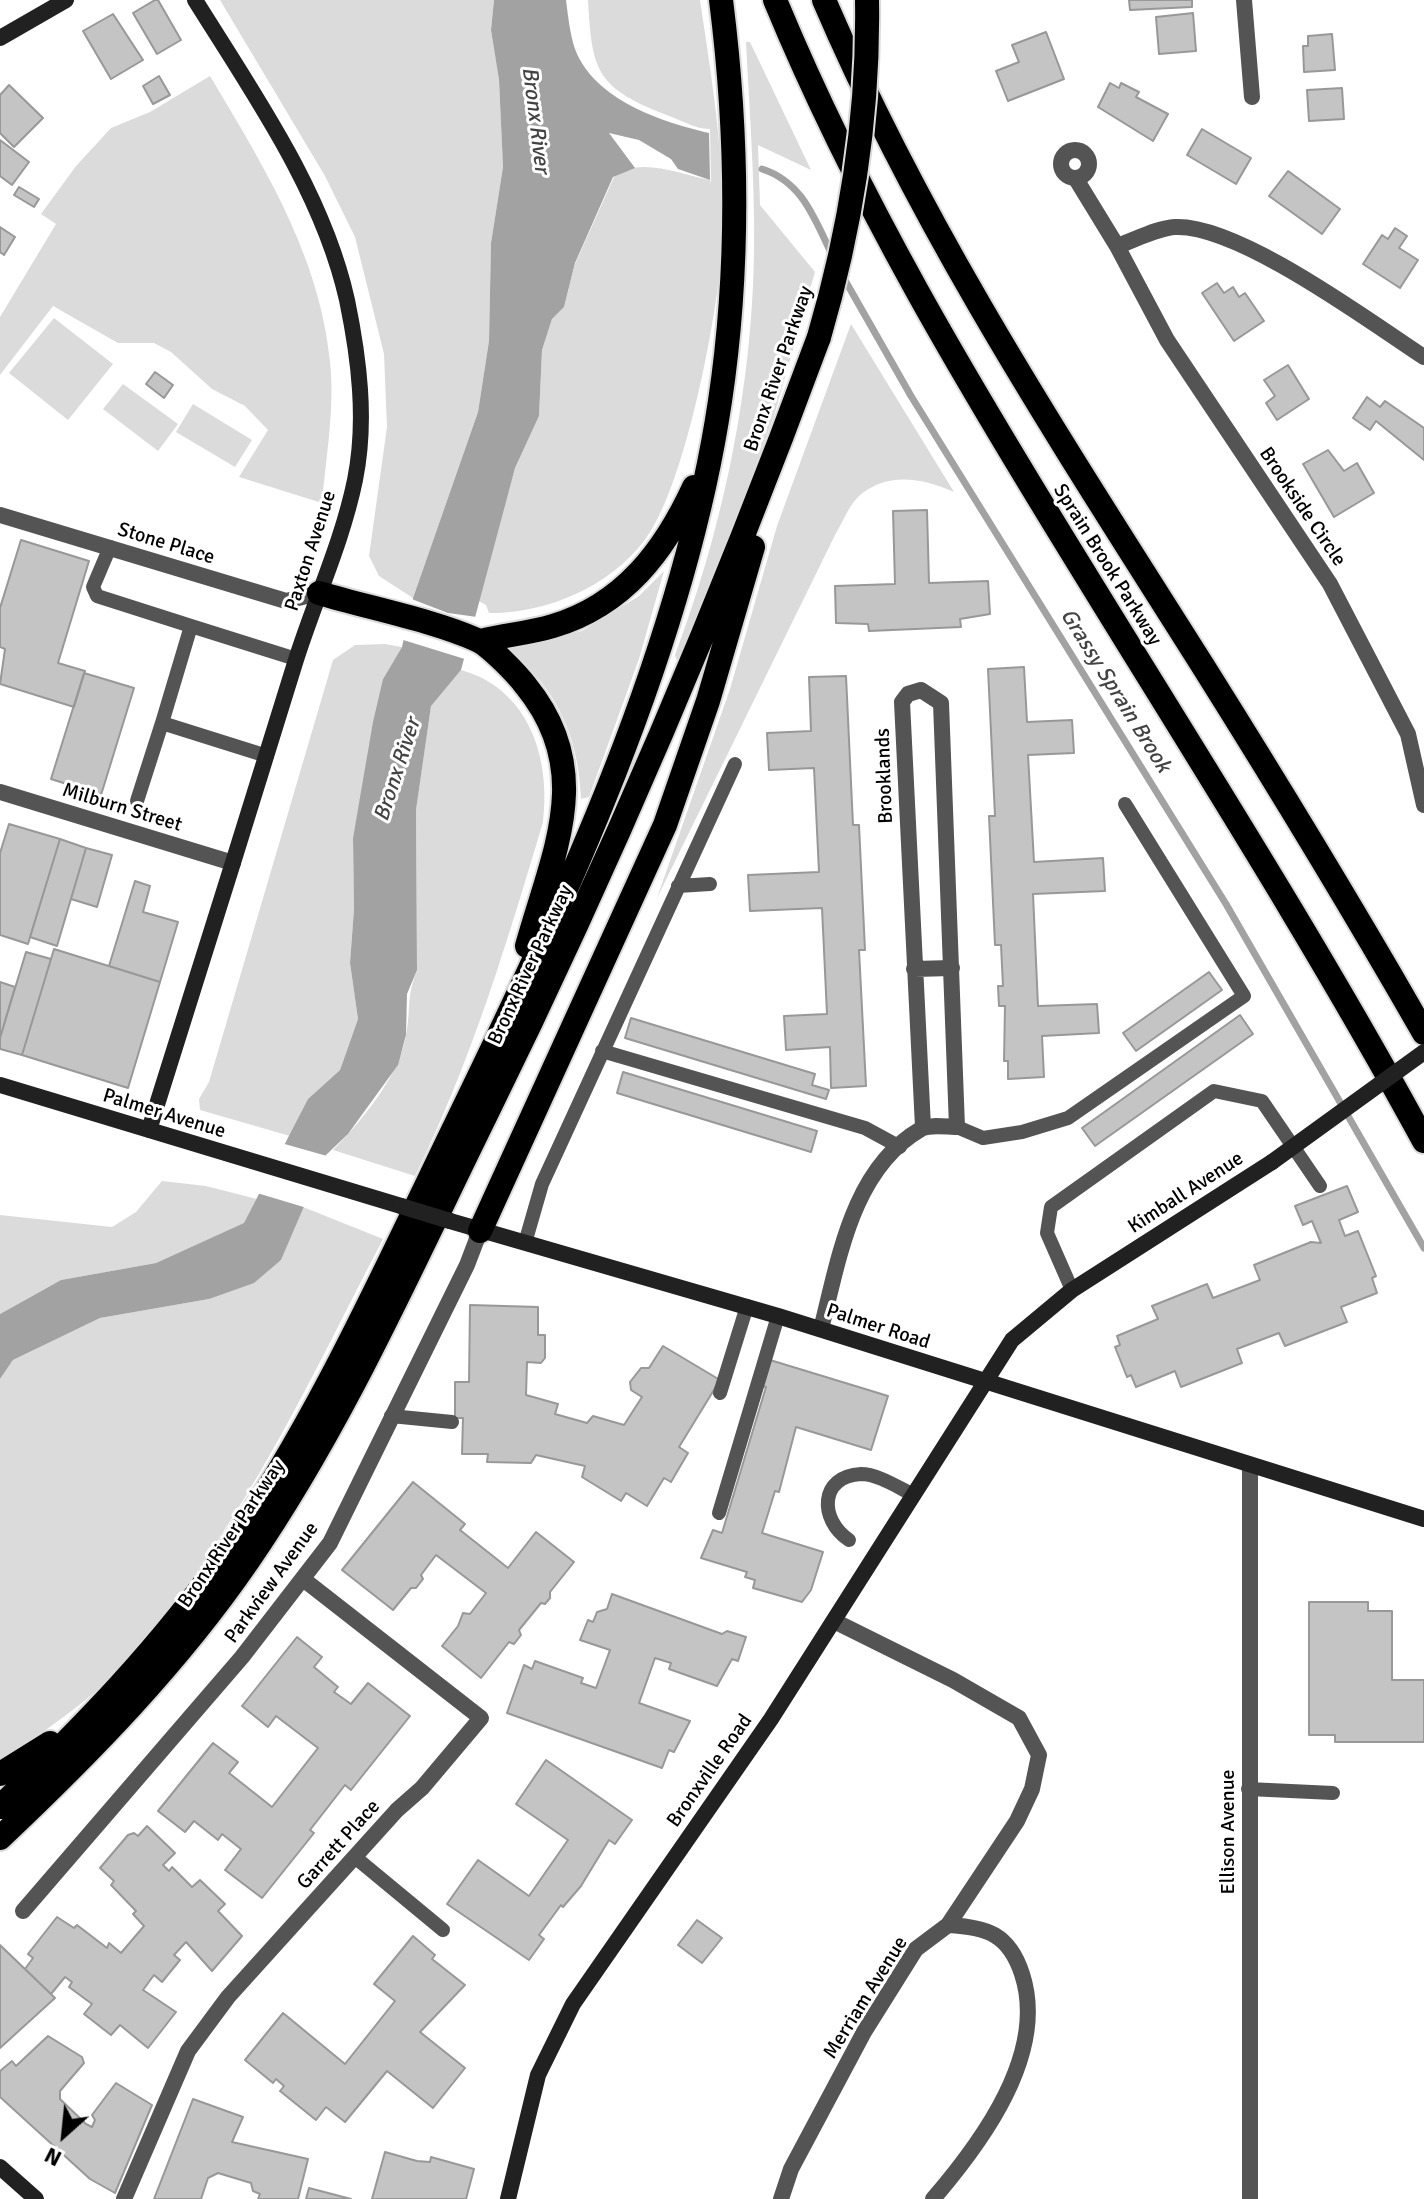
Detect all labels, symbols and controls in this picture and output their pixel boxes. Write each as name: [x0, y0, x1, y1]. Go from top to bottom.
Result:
water label: Bronx River: [515, 65, 555, 175]
street label: Bronx River Parkway: [739, 283, 819, 455]
street label: Brookside Circle: [1253, 443, 1351, 571]
street label: Sprain Brook Parkway: [1048, 480, 1166, 650]
street label: Paxton Avenue: [280, 488, 342, 614]
street label: Stone Place: [115, 518, 217, 570]
water label: Grassy Sprain Brook: [1054, 604, 1176, 778]
water label: Bronx River: [369, 715, 427, 825]
street label: Brooklands: [871, 728, 899, 824]
street label: Milburn Street: [59, 778, 185, 838]
street label: Bronx River Parkway: [483, 881, 579, 1049]
street label: Palmer Avenue: [100, 1084, 228, 1144]
street label: Kimball Avenue: [1124, 1147, 1248, 1239]
street label: Palmer Road: [823, 1299, 933, 1355]
street label: Bronx River Parkway: [174, 1455, 290, 1613]
street label: Parkview Avenue: [220, 1518, 324, 1648]
street label: Bronxville Road: [662, 1710, 758, 1832]
street label: Ellison Avenue: [1217, 1769, 1241, 1895]
street label: Garrett Place: [292, 1795, 386, 1895]
street label: Merriam Avenue: [819, 1932, 913, 2064]
north arrow: [24, 2095, 104, 2175]
text: N: [40, 2141, 66, 2172]

